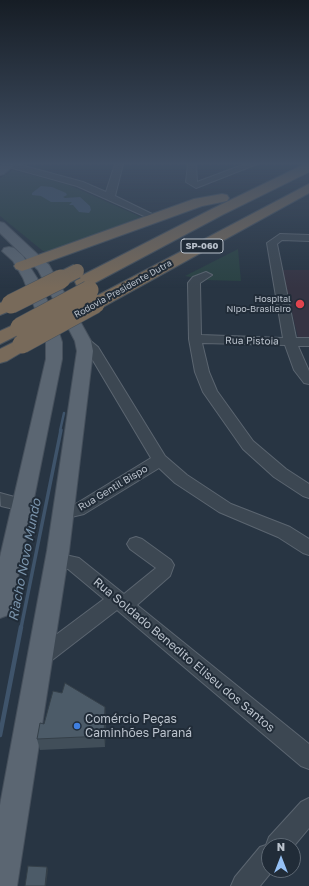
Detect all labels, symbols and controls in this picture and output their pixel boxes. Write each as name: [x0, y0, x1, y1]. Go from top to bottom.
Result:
road number: SP-060: [181, 239, 223, 253]
street label: Rodovia Presidente Dutra: [72, 258, 174, 320]
place label: Hospital Nipo-Brasileiro: [226, 294, 291, 315]
marker: Hospital Nipo-Brasileiro: [294, 298, 306, 310]
street label: Rua Pistoia: [225, 335, 279, 347]
street label: Rua Gentil Bispo: [76, 463, 150, 513]
water label: Riacho Novo Mundo: [6, 498, 44, 622]
street label: Rua Soldado Benedito Eliseu dos Santos: [90, 575, 278, 735]
place label: Comércio Peças Caminhões Paraná: [85, 712, 192, 740]
marker: Comércio Peças Caminhões Paraná: [72, 721, 82, 731]
north arrow: [261, 838, 301, 878]
text: N: [277, 840, 285, 853]

